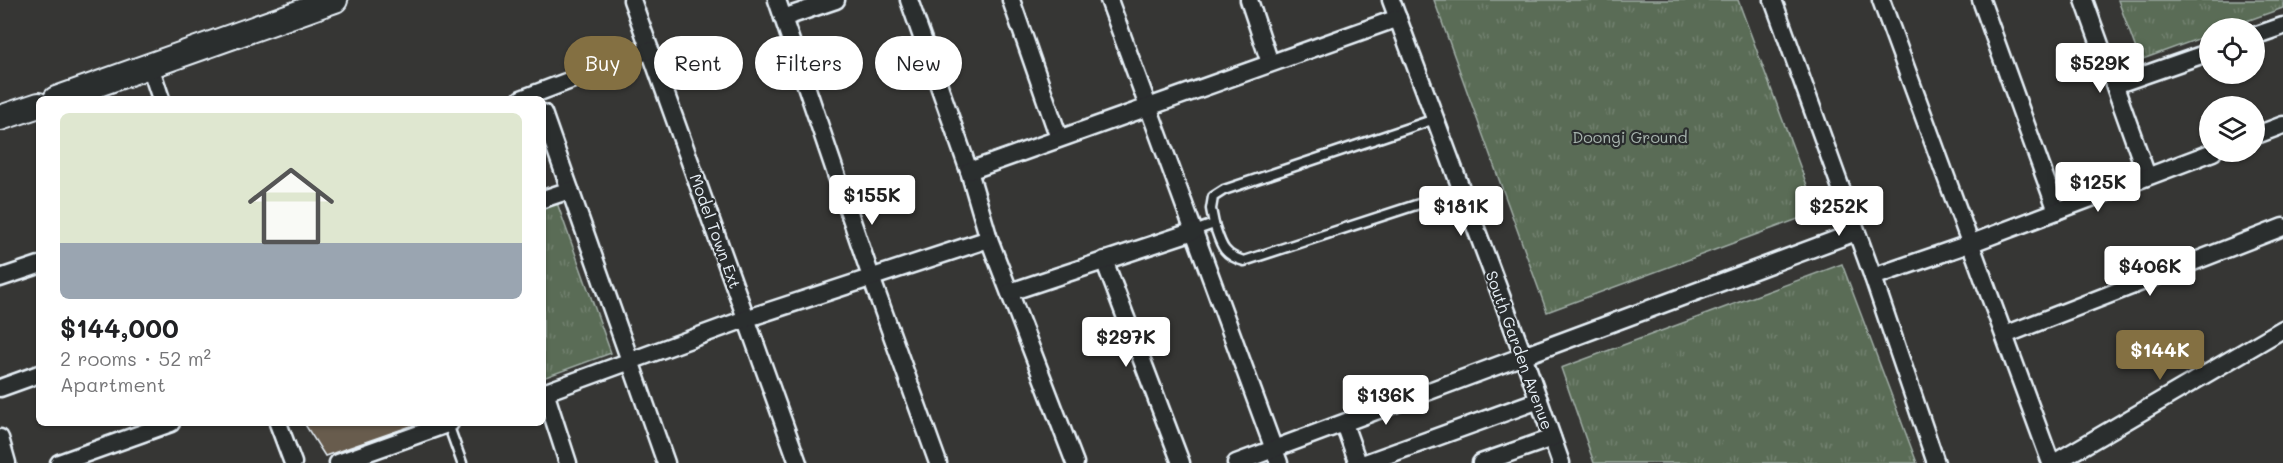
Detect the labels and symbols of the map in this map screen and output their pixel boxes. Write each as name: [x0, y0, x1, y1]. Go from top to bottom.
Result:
pin: $529K: [2058, 43, 2142, 94]
park label: Doongi Ground: [1572, 126, 1688, 147]
pin: $125K: [2056, 162, 2140, 213]
street label: Model Town Ext: [686, 171, 746, 291]
pin: $155K: [830, 175, 914, 226]
pin: $181K: [1419, 186, 1503, 237]
pin: $252K: [1797, 186, 1881, 237]
pin: $406K: [2108, 246, 2192, 297]
street label: South Garden Avenue: [1481, 268, 1559, 432]
pin: $297K: [1084, 317, 1168, 368]
pin: $144K: [2118, 330, 2202, 381]
pin: $136K: [1344, 375, 1428, 426]

